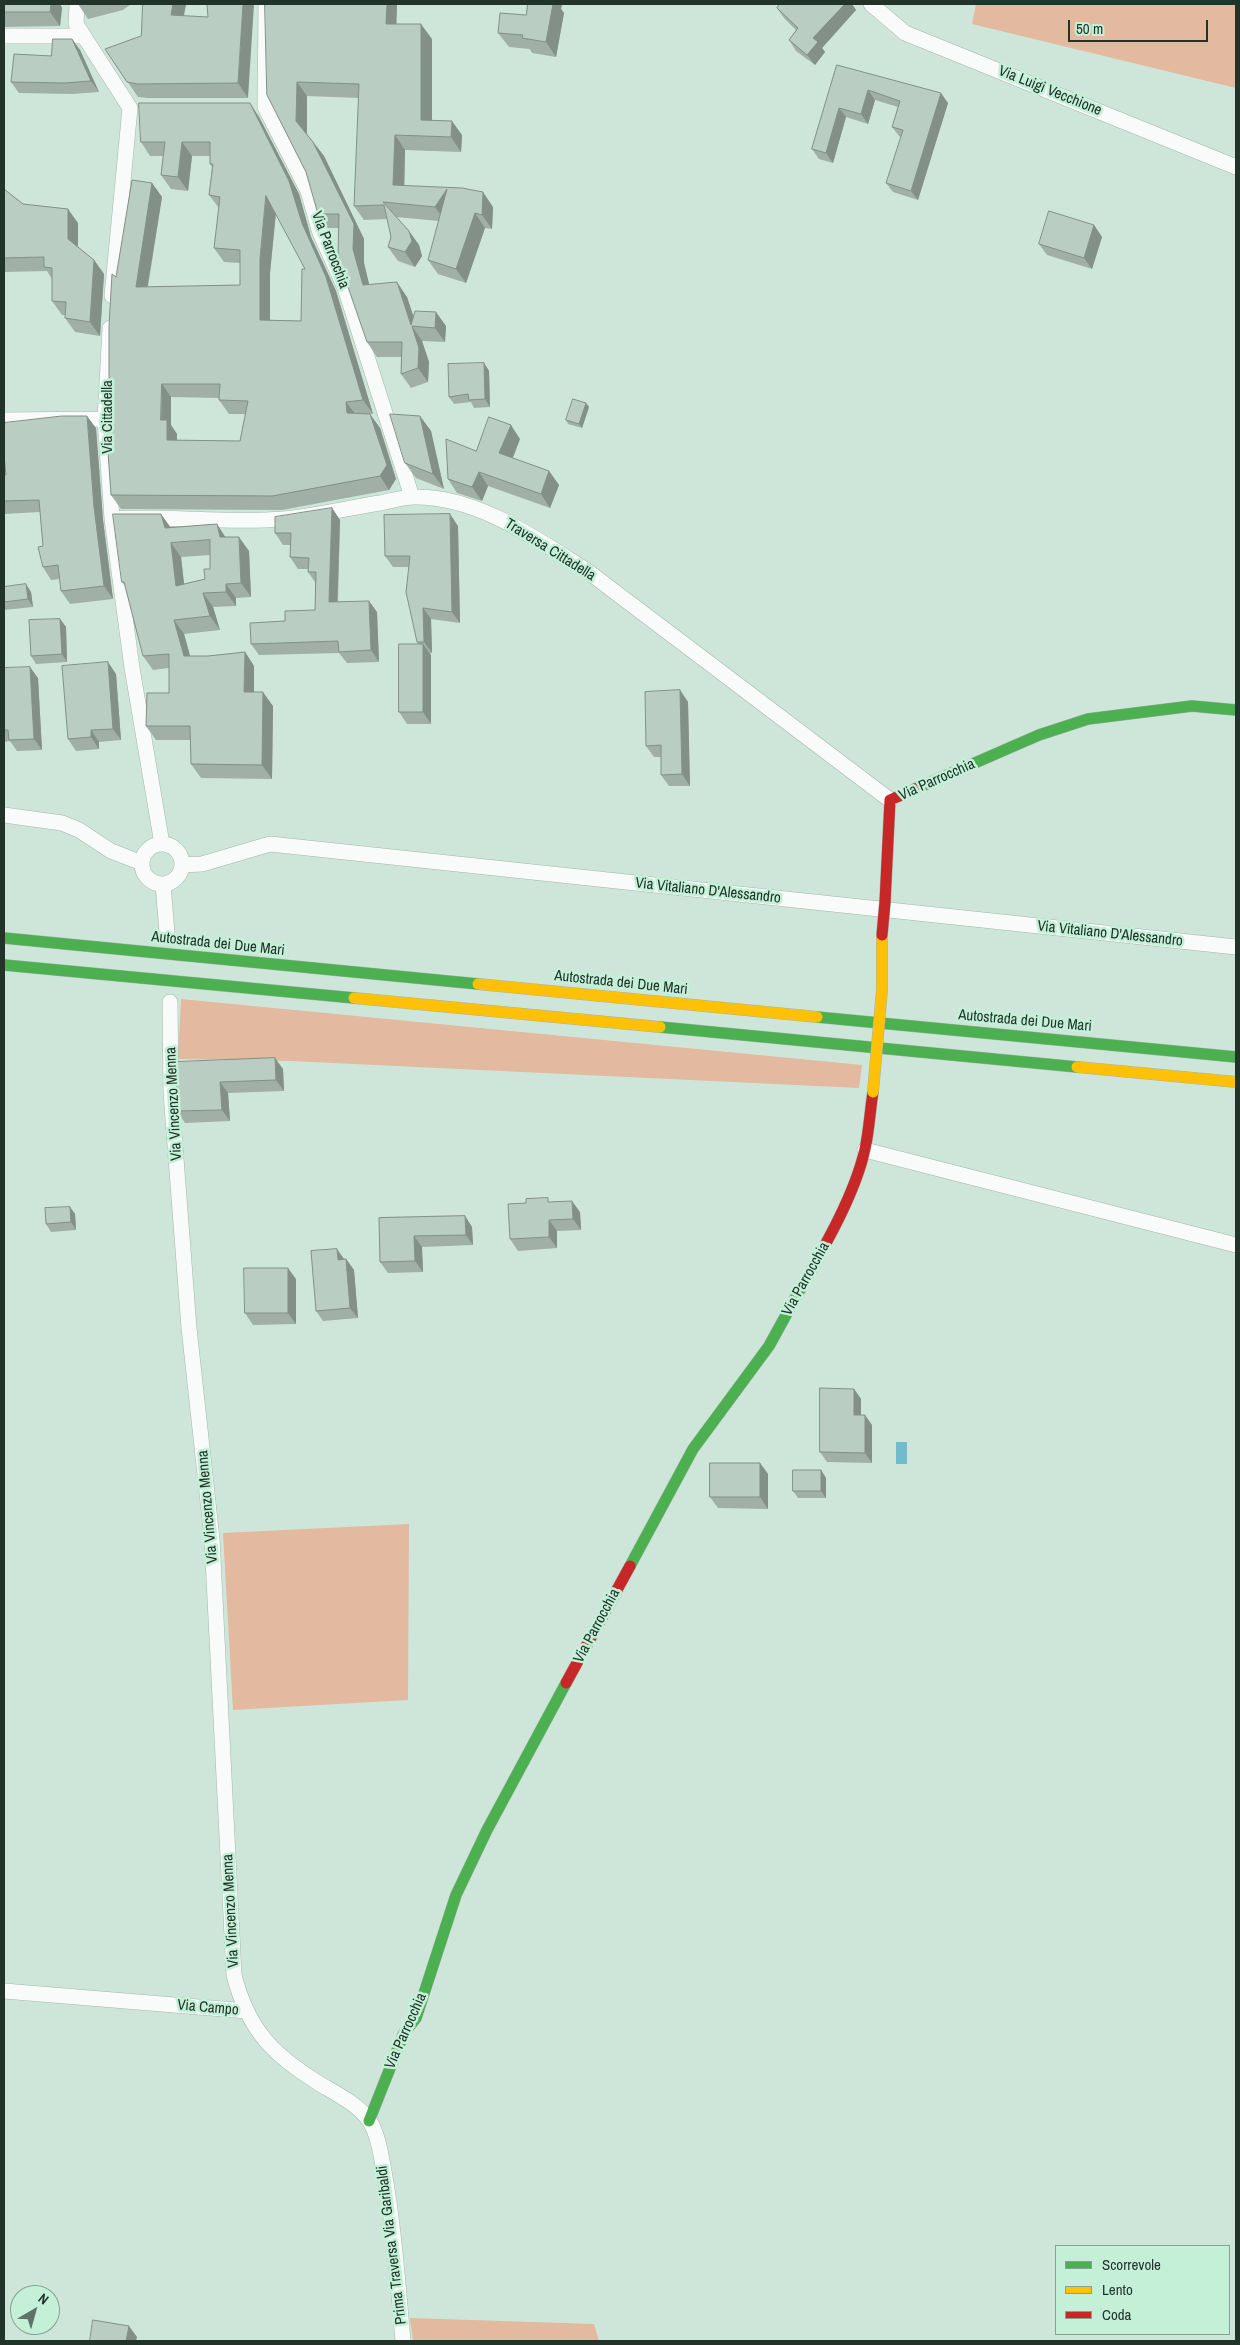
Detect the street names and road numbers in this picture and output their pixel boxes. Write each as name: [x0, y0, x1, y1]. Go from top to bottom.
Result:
street label: Via Luigi Vecchione: [996, 62, 1104, 120]
street label: Via Parrocchia: [307, 209, 353, 291]
street label: Via Cittadella: [99, 380, 117, 454]
street label: Traversa Cittadella: [501, 515, 599, 585]
street label: Via Parrocchia: [896, 755, 978, 805]
street label: Via Vitaliano D'Alessandro: [634, 874, 782, 908]
street label: Via Vitaliano D'Alessandro: [1036, 917, 1184, 951]
street label: Autostrada dei Due Mari: [150, 928, 286, 960]
street label: Autostrada dei Due Mari: [553, 967, 689, 999]
street label: Autostrada dei Due Mari: [957, 1006, 1093, 1036]
street label: Via Vincenzo Menna: [162, 1047, 186, 1161]
street label: Via Parrocchia: [778, 1239, 834, 1319]
street label: Via Vincenzo Menna: [194, 1450, 222, 1564]
street label: Via Parrocchia: [570, 1586, 624, 1666]
street label: Via Vincenzo Menna: [219, 1854, 243, 1968]
street label: Via Parrocchia: [381, 1990, 431, 2072]
street label: Via Campo: [177, 1996, 239, 2020]
street label: Prima Traversa Via Garibaldi: [373, 2165, 411, 2325]

